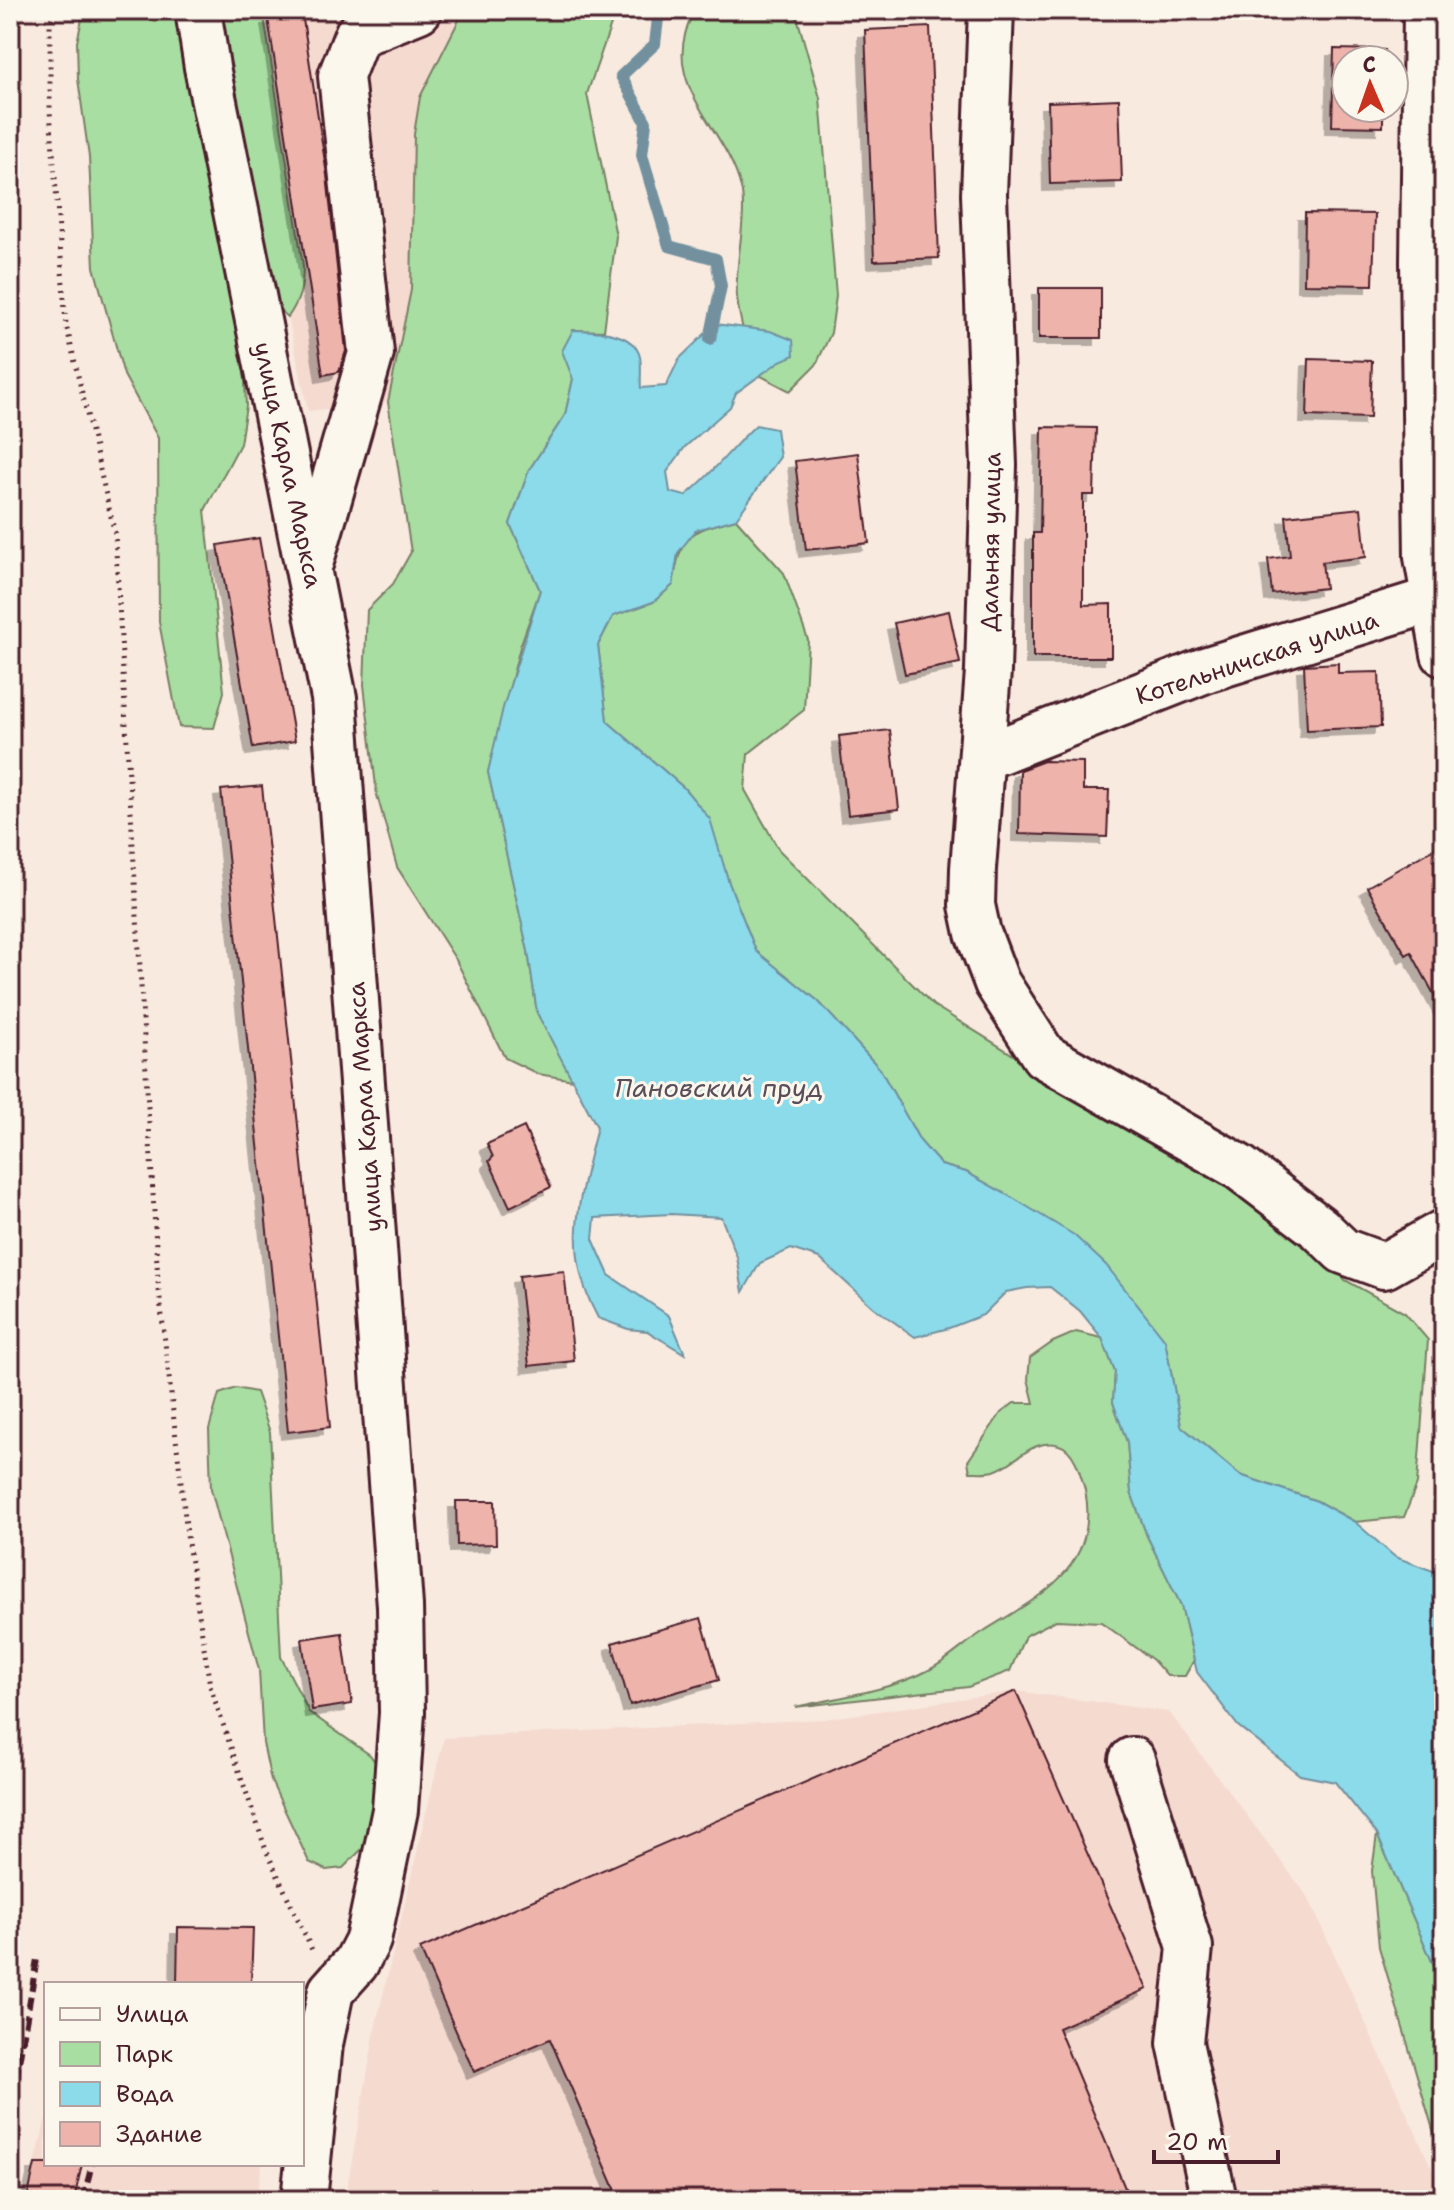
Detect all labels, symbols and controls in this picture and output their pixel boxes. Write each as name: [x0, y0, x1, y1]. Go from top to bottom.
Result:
north arrow: [1330, 44, 1410, 124]
text: С: [1362, 50, 1377, 79]
street label: улица Карла Маркса: [246, 339, 330, 591]
street label: Дальняя улица: [973, 452, 1009, 632]
street label: Котельничская улица: [1132, 604, 1382, 712]
street label: улица Карла Маркса: [340, 981, 390, 1233]
water label: Пановский пруд: [615, 1070, 823, 1105]
legend: [44, 1982, 304, 2166]
text: Улица: [116, 1998, 189, 2030]
text: Парк: [116, 2038, 173, 2070]
text: Вода: [116, 2078, 174, 2110]
scale bar: [1154, 2114, 1278, 2164]
text: Здание: [116, 2118, 203, 2150]
text: 20 m: [1166, 2126, 1228, 2158]

